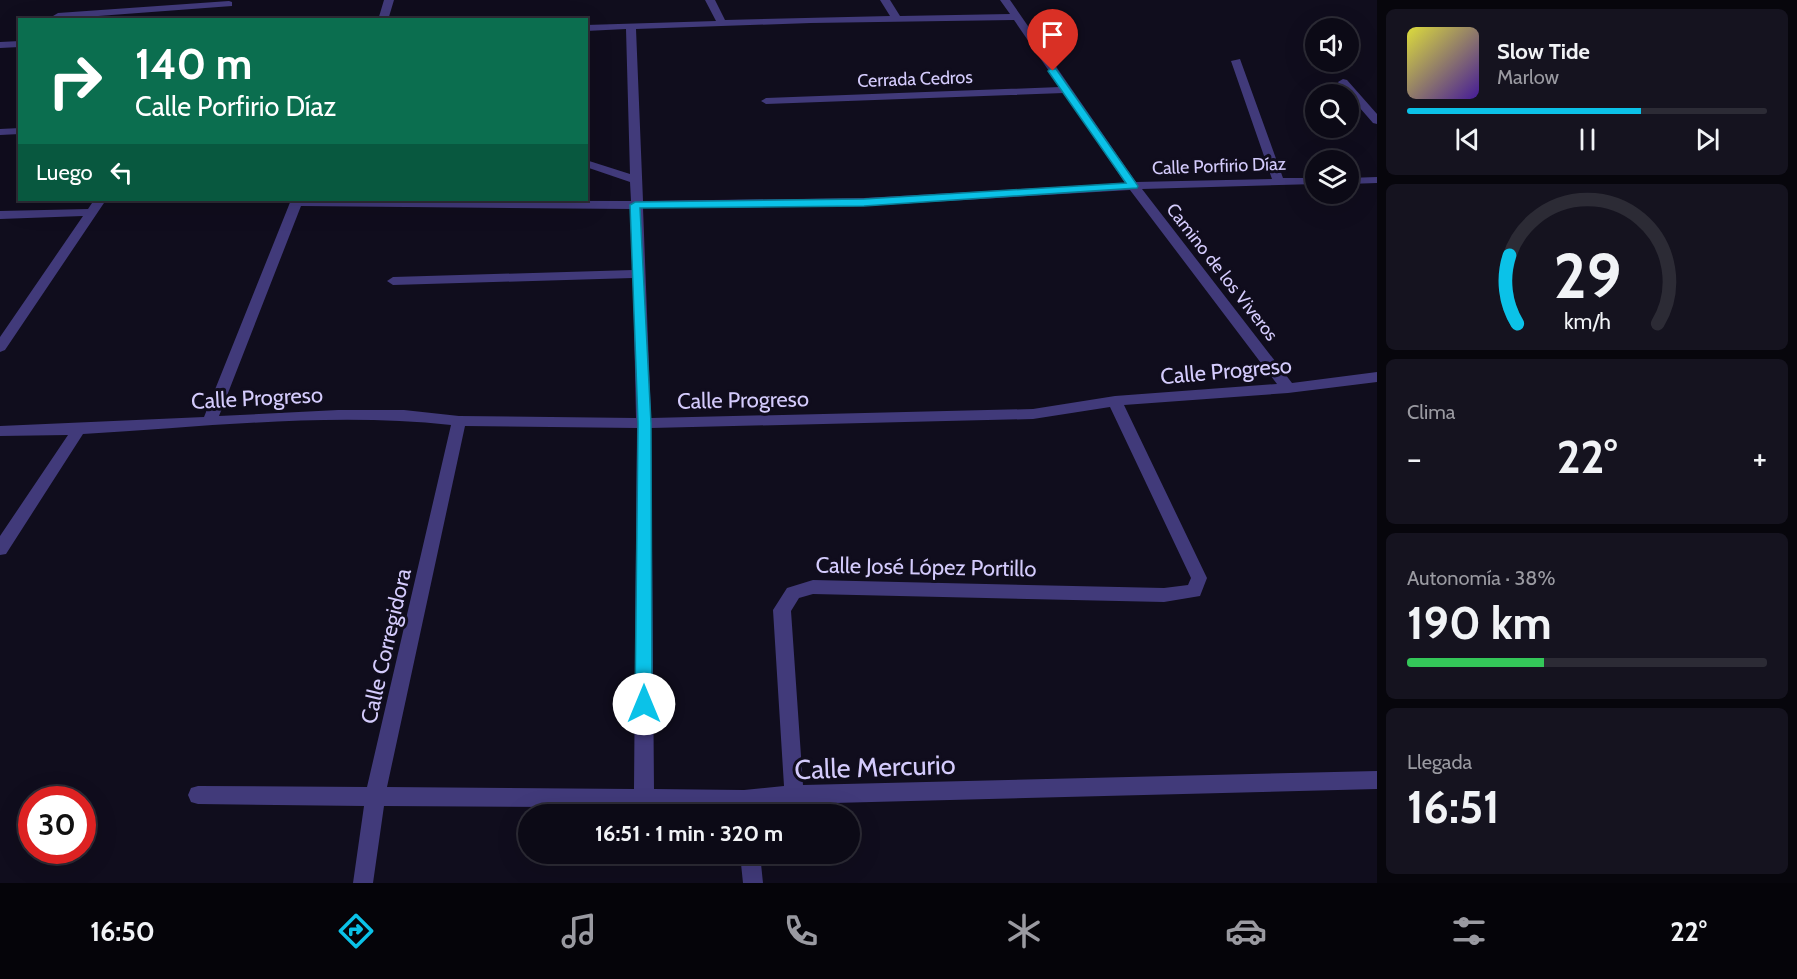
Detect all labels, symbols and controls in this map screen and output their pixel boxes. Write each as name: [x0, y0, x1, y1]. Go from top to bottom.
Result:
pin: [1027, 9, 1078, 71]
icon: arrive: [1036, 18, 1069, 51]
map controls: [1305, 18, 1359, 204]
button: sound: [1305, 18, 1359, 72]
text: 140 m: [135, 38, 252, 90]
text: Slow Tide: [1497, 38, 1590, 65]
icon: right: [36, 42, 114, 120]
text: Marlow: [1497, 65, 1559, 89]
street label: Cerrada Cedros: [857, 66, 973, 92]
button: search: [1305, 84, 1359, 138]
text: Calle Porfirio Díaz: [135, 90, 336, 123]
icon: previous: [1451, 123, 1484, 156]
icon: pause: [1571, 123, 1604, 156]
icon: next: [1691, 123, 1724, 156]
button: layers: [1305, 150, 1359, 204]
street label: Calle Porfirio Díaz: [1152, 153, 1287, 179]
icon: left: [105, 156, 138, 189]
text: Luego: [36, 159, 93, 186]
street label: Camino de los Viveros: [1161, 199, 1283, 345]
text: 29: [1553, 238, 1621, 314]
text: km/h: [1564, 308, 1610, 334]
street label: Calle Progreso: [1159, 352, 1293, 390]
street label: Calle Progreso: [190, 381, 324, 415]
street label: Calle Progreso: [677, 385, 809, 415]
text: Clima: [1407, 400, 1455, 424]
text: 22°: [1557, 430, 1617, 484]
text: −: [1407, 438, 1422, 478]
text: +: [1752, 438, 1767, 478]
street label: Calle José López Portillo: [815, 552, 1037, 582]
street label: Calle Corregidora: [355, 565, 417, 726]
text: Autonomía · 38%: [1407, 566, 1555, 590]
text: 190 km: [1407, 596, 1552, 650]
position arrow: [612, 672, 676, 736]
street label: Calle Mercurio: [794, 748, 956, 786]
text: Llegada: [1407, 750, 1472, 774]
text: 16:51: [1407, 780, 1500, 834]
speed limit sign: 30: [18, 786, 96, 864]
text: 16:51 · 1 min · 320 m: [595, 820, 783, 847]
icon: directions: [335, 910, 377, 952]
icon: music: [558, 910, 600, 952]
icon: phone: [780, 910, 822, 952]
icon: climate: [1003, 910, 1045, 952]
icon: car: [1225, 910, 1267, 952]
icon: filters: [1448, 910, 1490, 952]
text: 16:50: [90, 915, 155, 948]
text: 22°: [1670, 915, 1707, 948]

